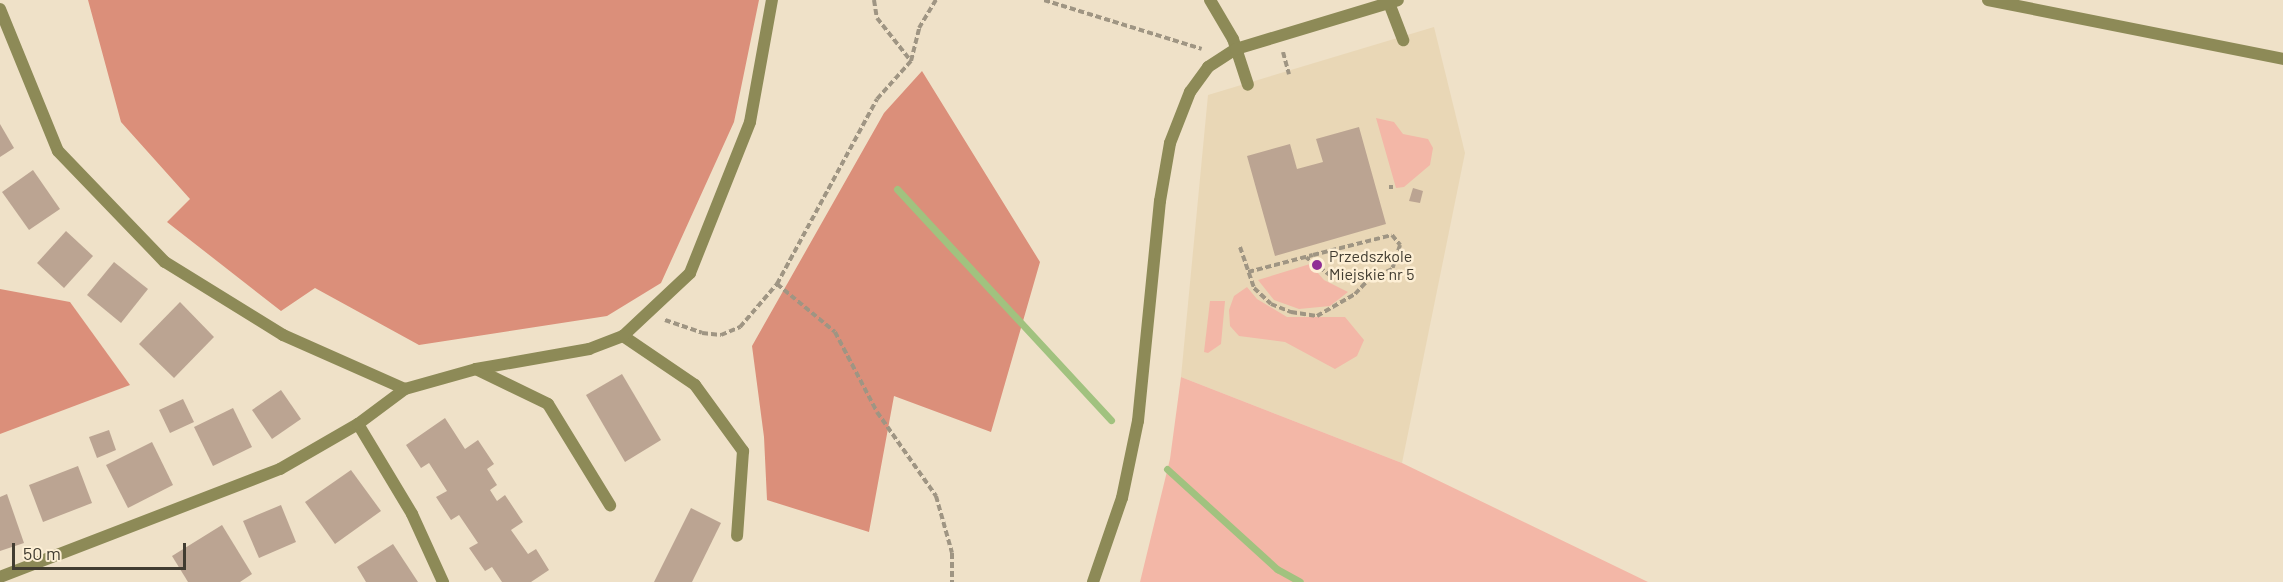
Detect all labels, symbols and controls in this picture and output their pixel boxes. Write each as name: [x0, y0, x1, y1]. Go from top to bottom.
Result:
place label: Przedszkole Miejskie nr 5: [1329, 246, 1414, 284]
marker: Przedszkole Miejskie nr 5: [1310, 258, 1324, 272]
scale bar: [15, 531, 189, 569]
text: 50 m: [23, 542, 61, 564]

